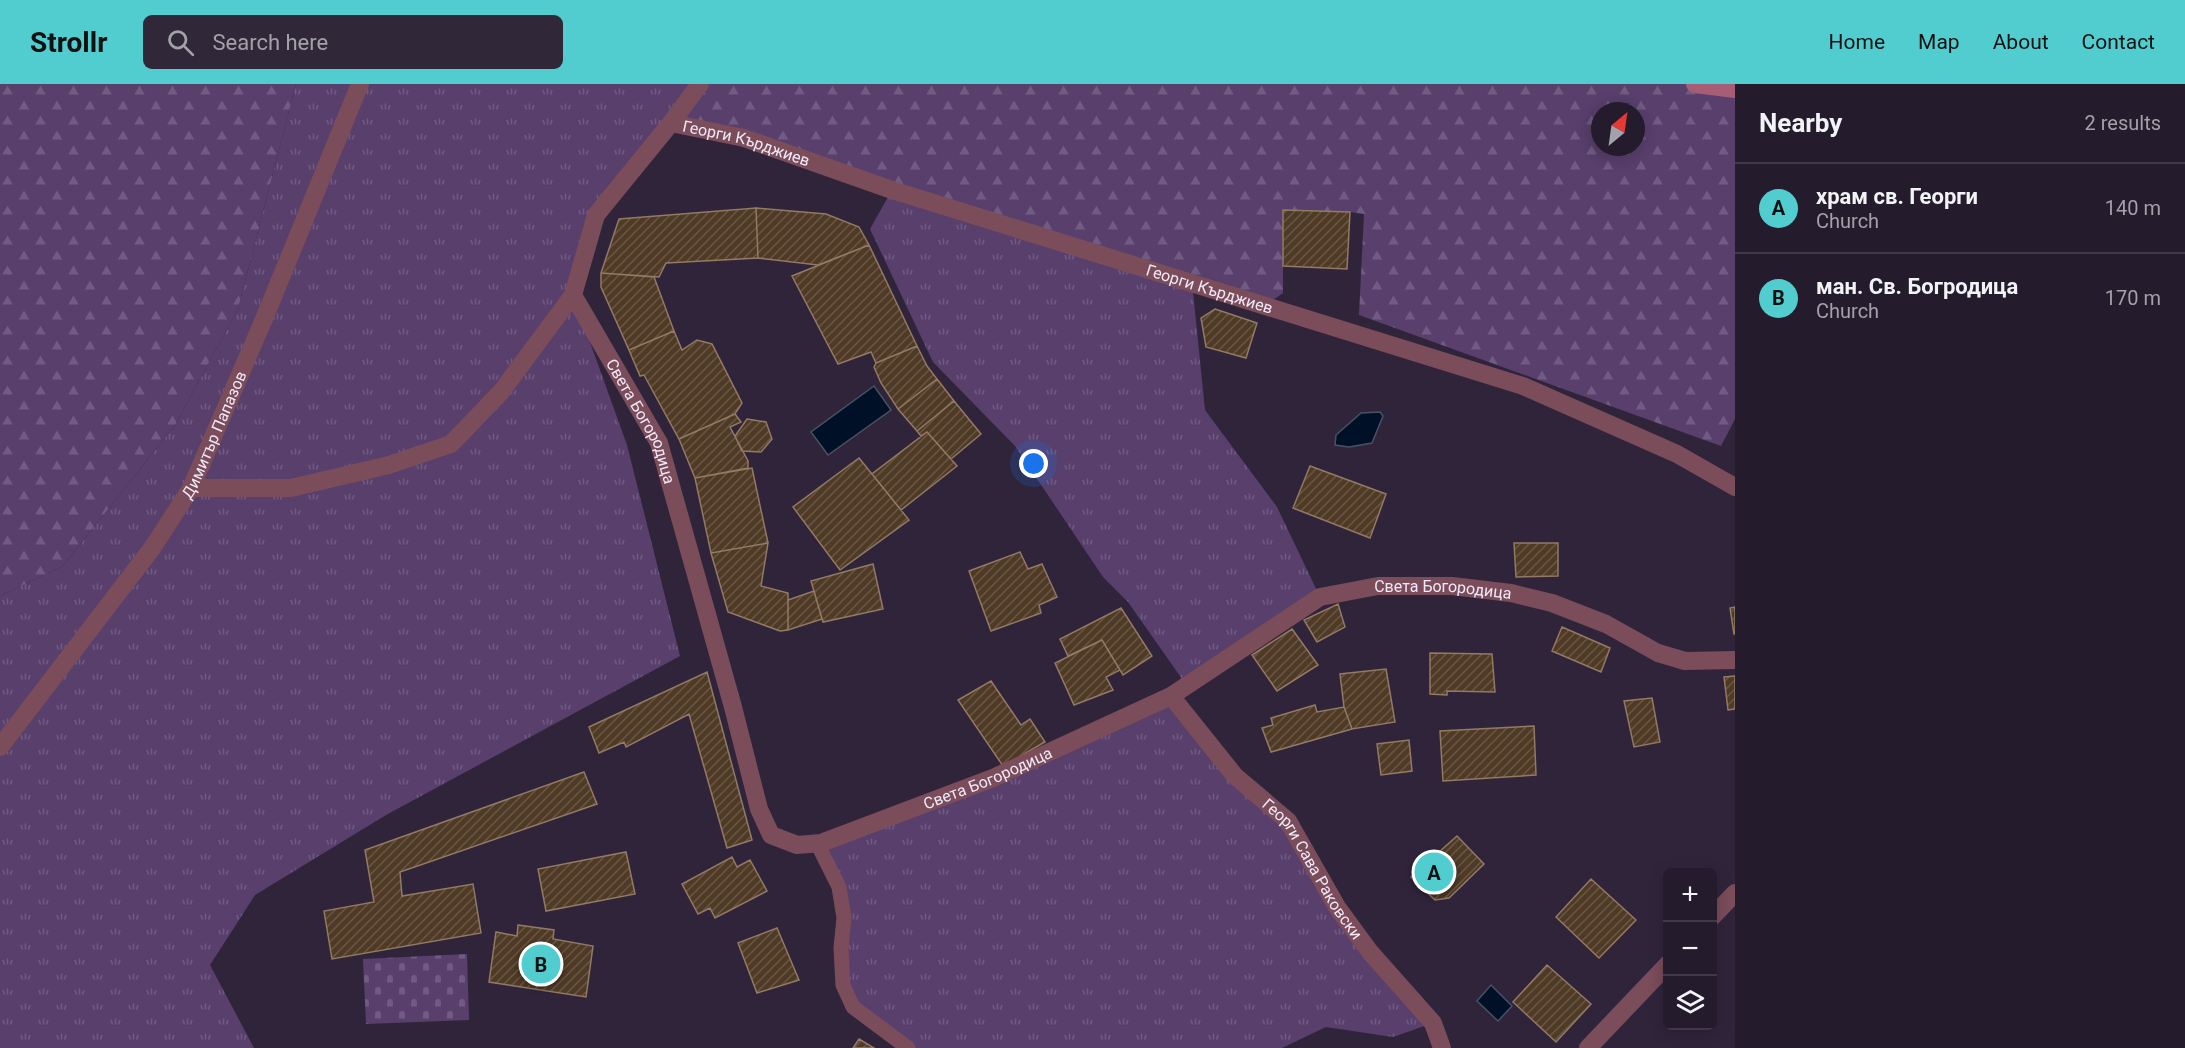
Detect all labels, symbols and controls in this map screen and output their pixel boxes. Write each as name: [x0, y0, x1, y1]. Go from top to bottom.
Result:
search box: [143, 15, 563, 69]
text: Strollr: [30, 26, 107, 59]
icon: search: [164, 26, 197, 59]
text: Search here: [212, 30, 328, 55]
text: Home: [1829, 30, 1885, 54]
text: Map: [1918, 30, 1960, 54]
text: About: [1993, 30, 2049, 54]
text: Contact: [2082, 30, 2155, 54]
north arrow: [1591, 102, 1645, 156]
text: Nearby: [1759, 108, 1842, 138]
text: 2 results: [2085, 111, 2161, 135]
street label: Георги Кърджиев: [681, 116, 813, 170]
text: храм св. Георги: [1816, 184, 1978, 209]
text: A: [1772, 196, 1785, 220]
text: 140 m: [2105, 196, 2161, 220]
text: Church: [1816, 209, 1879, 233]
street label: Георги Кърджиев: [1144, 260, 1275, 317]
text: ман. Св. Богродица: [1816, 274, 2018, 299]
text: B: [1772, 286, 1785, 310]
text: 170 m: [2105, 286, 2161, 310]
text: Church: [1816, 299, 1879, 323]
street label: Света Богородица: [603, 355, 679, 486]
street label: Димитър Папазов: [177, 368, 250, 502]
your location: [1019, 449, 1048, 478]
street label: Света Богородица: [1374, 576, 1513, 602]
street label: Света Богородица: [920, 743, 1055, 813]
street label: Георги Сава Раковски: [1259, 794, 1367, 943]
pin: A: [1414, 850, 1454, 894]
map controls: [1663, 868, 1717, 1030]
button: +: [1663, 868, 1717, 922]
button: −: [1663, 922, 1717, 976]
pin: B: [522, 942, 560, 986]
button: layers: [1663, 976, 1717, 1030]

